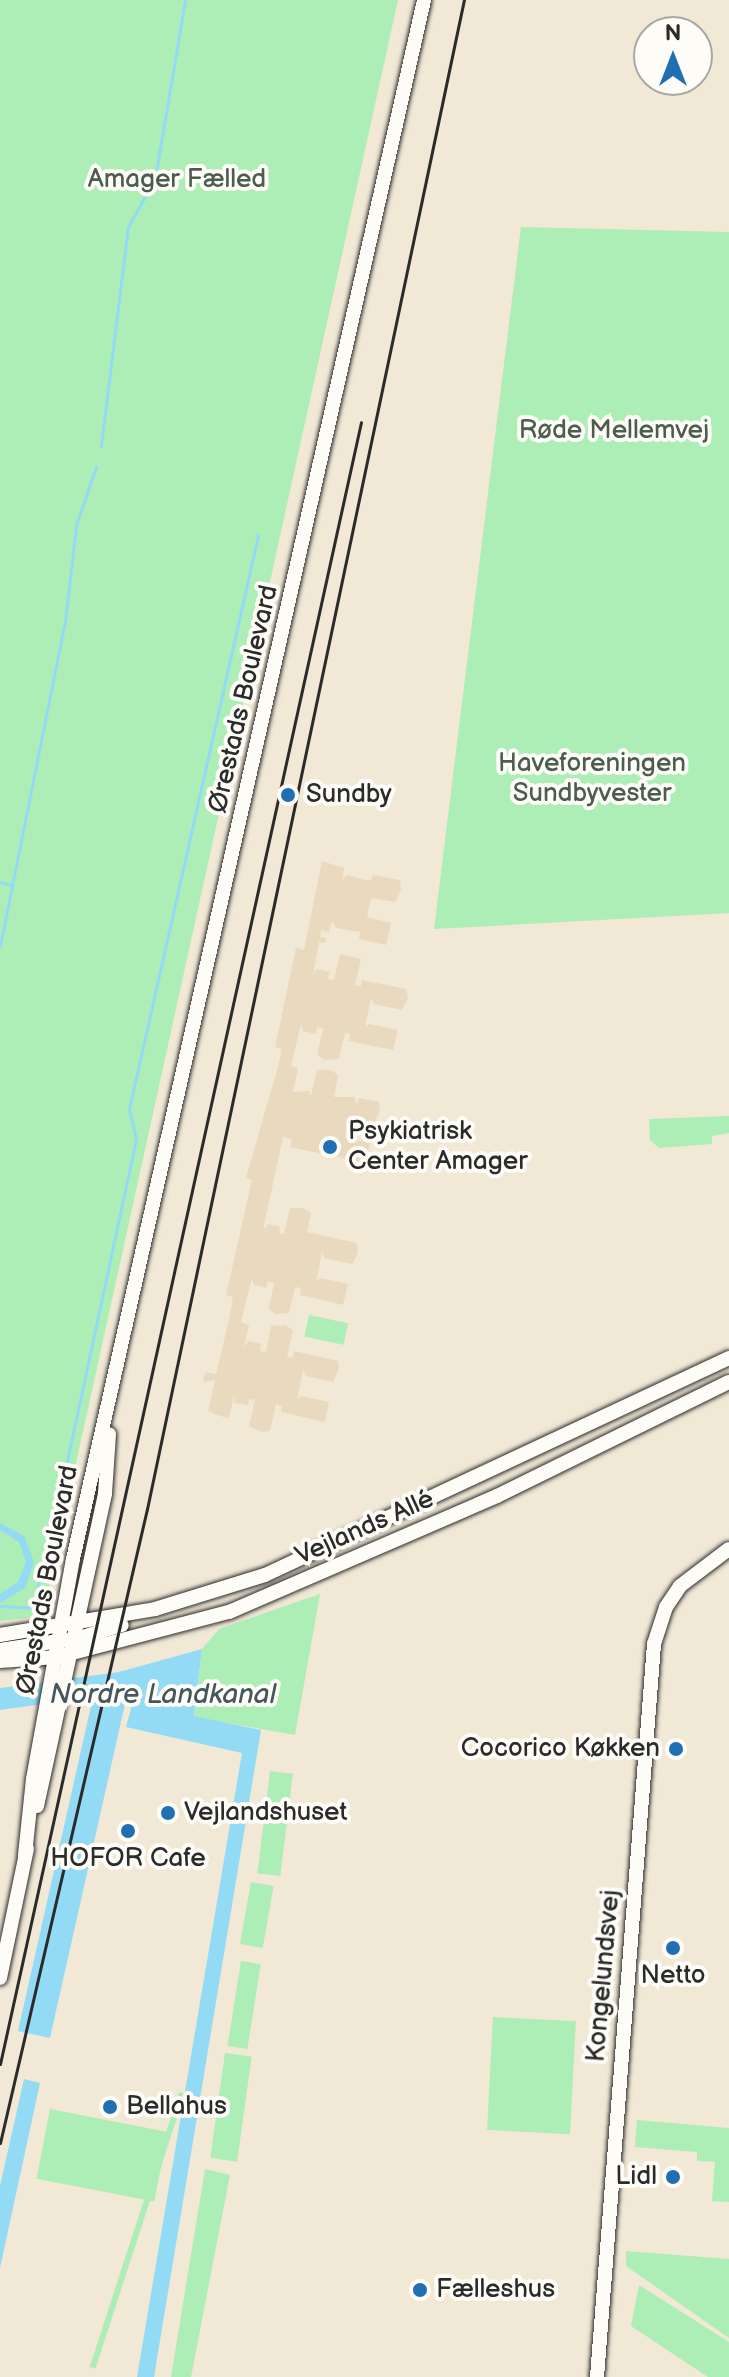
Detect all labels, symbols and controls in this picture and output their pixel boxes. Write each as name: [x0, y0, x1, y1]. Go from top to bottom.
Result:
north arrow: [633, 16, 713, 96]
text: N: [665, 20, 681, 47]
park label: Amager Fælled: [88, 164, 266, 196]
park label: Røde Mellemvej: [519, 415, 709, 447]
street label: Ørestads Boulevard: [203, 582, 285, 816]
park label: Haveforeningen Sundbyvester: [498, 748, 686, 810]
place label: Sundby: [306, 779, 392, 811]
marker: Sundby: [277, 784, 299, 806]
place label: Psykiatrisk Center Amager: [348, 1116, 528, 1178]
marker: Psykiatrisk Center Amager: [319, 1136, 341, 1158]
street label: Ørestads Boulevard: [10, 1463, 86, 1697]
street label: Vejlands Allé: [291, 1484, 439, 1572]
water label: Nordre Landkanal: [50, 1678, 276, 1712]
place label: Cocorico Køkken: [461, 1733, 660, 1765]
marker: Cocorico Køkken: [667, 1740, 685, 1758]
place label: Vejlandshuset: [184, 1797, 347, 1829]
marker: Vejlandshuset: [159, 1804, 177, 1822]
marker: HOFOR Cafe: [119, 1822, 137, 1840]
place label: HOFOR Cafe: [50, 1843, 206, 1875]
street label: Kongelundsvej: [581, 1889, 627, 2063]
marker: Netto: [664, 1939, 682, 1957]
place label: Netto: [641, 1960, 705, 1992]
place label: Bellahus: [126, 2091, 227, 2123]
marker: Bellahus: [101, 2098, 119, 2116]
place label: Lidl: [615, 2161, 657, 2193]
marker: Lidl: [664, 2168, 682, 2186]
place label: Fælleshus: [436, 2274, 555, 2306]
marker: Fælleshus: [411, 2281, 429, 2299]

